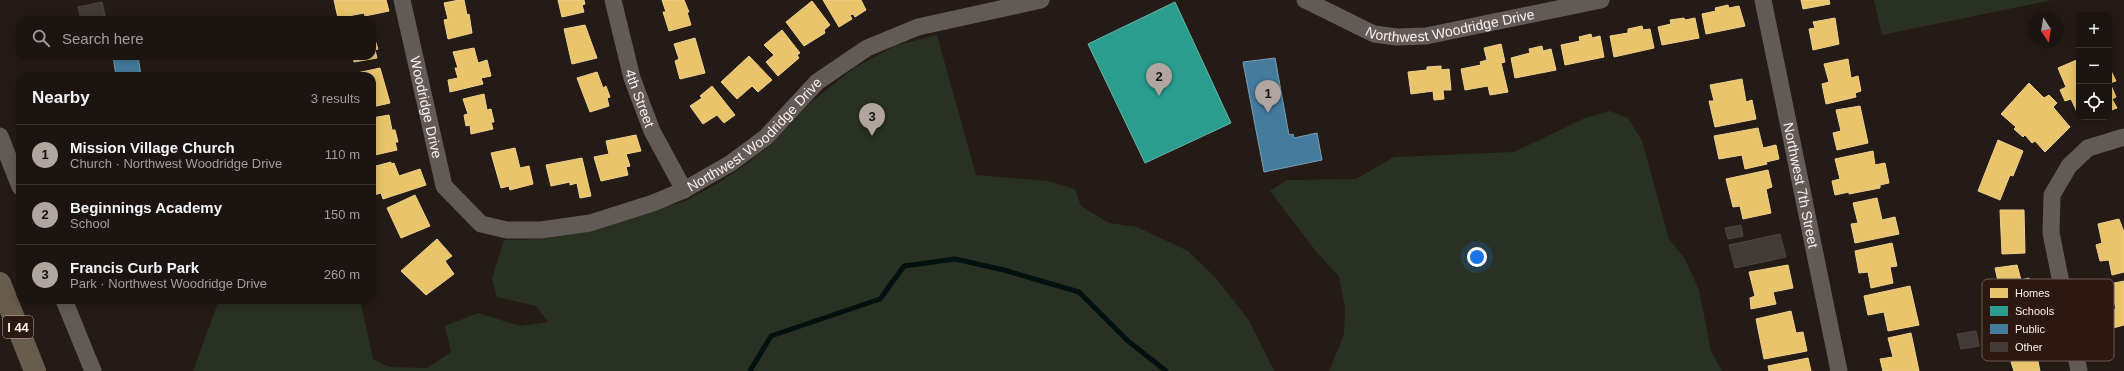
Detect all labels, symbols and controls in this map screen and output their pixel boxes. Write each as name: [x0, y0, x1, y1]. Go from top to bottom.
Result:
street label: Northwest Woodridge Drive: [1363, 6, 1536, 45]
north arrow: [2028, 12, 2064, 48]
map controls: [2076, 12, 2112, 120]
button: +: [2076, 12, 2112, 48]
search box: [16, 16, 376, 60]
icon: search: [30, 27, 52, 49]
text: Search here: [62, 30, 144, 47]
button: −: [2076, 48, 2112, 84]
street label: Woodridge Drive: [407, 55, 446, 160]
pin: 2: [1146, 63, 1172, 96]
street label: 4th Street: [622, 68, 658, 130]
street label: Northwest Woodridge Drive: [684, 74, 825, 195]
pin: 1: [1255, 80, 1281, 113]
button: locate: [2076, 84, 2112, 120]
text: Nearby: [32, 88, 90, 107]
text: 3 results: [311, 91, 360, 106]
pin: 3: [859, 103, 885, 136]
street label: Northwest 7th Street: [1780, 121, 1822, 249]
text: Mission Village Church: [70, 139, 235, 156]
text: 1: [41, 147, 49, 162]
text: 110 m: [325, 147, 360, 162]
text: Church · Northwest Woodridge Drive: [70, 156, 282, 171]
text: Beginnings Academy: [70, 199, 222, 216]
text: 2: [41, 207, 49, 222]
text: 150 m: [324, 207, 360, 222]
text: School: [70, 216, 110, 231]
your location: [1467, 247, 1487, 267]
text: Francis Curb Park: [70, 259, 199, 276]
text: 3: [41, 267, 49, 282]
text: 260 m: [324, 267, 360, 282]
text: Park · Northwest Woodridge Drive: [70, 276, 267, 291]
legend: [1982, 279, 2114, 361]
text: Homes: [2015, 287, 2050, 299]
text: Schools: [2015, 305, 2055, 317]
road number: I 44: [3, 316, 33, 338]
text: Public: [2015, 323, 2045, 335]
text: Other: [2015, 341, 2043, 353]

